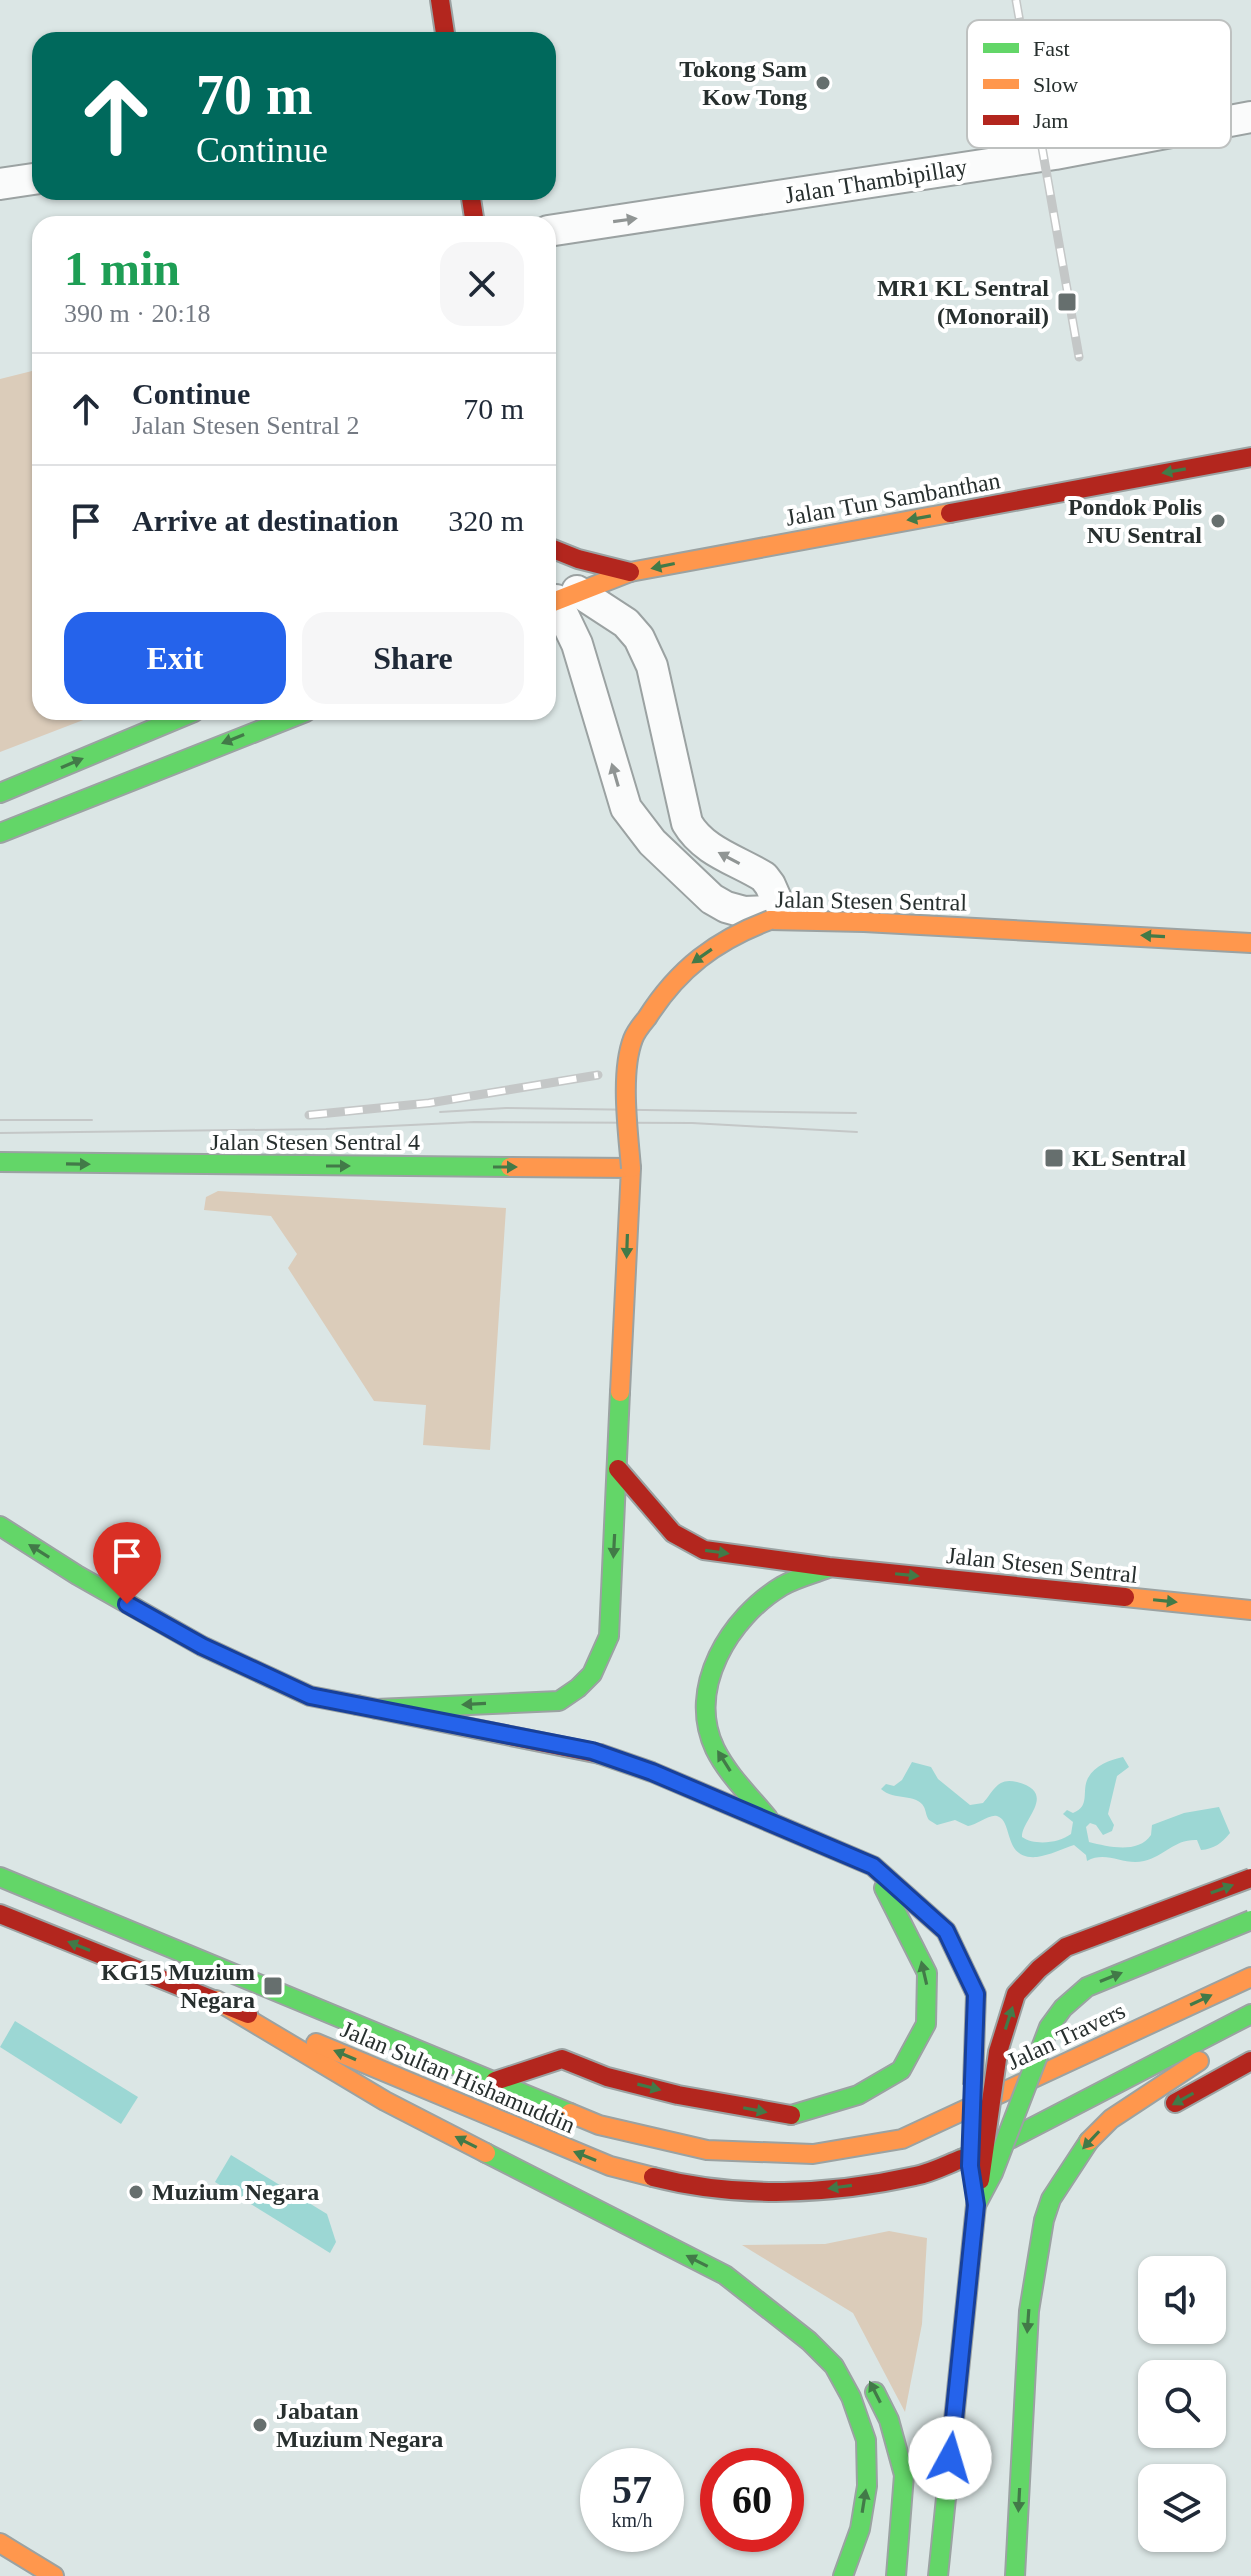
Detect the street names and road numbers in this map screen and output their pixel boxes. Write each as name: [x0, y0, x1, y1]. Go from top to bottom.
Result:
street label: Jalan Thambipillay: [783, 154, 969, 208]
street label: Jalan Tun Sambanthan: [784, 467, 1002, 531]
street label: Jalan Stesen Sentral: [775, 886, 968, 916]
street label: Jalan Stesen Sentral 4: [210, 1129, 420, 1155]
street label: Jalan Stesen Sentral: [945, 1542, 1139, 1588]
street label: Jalan Travers: [1003, 1997, 1129, 2075]
street label: Jalan Sultan Hishamuddin: [337, 2016, 579, 2138]

